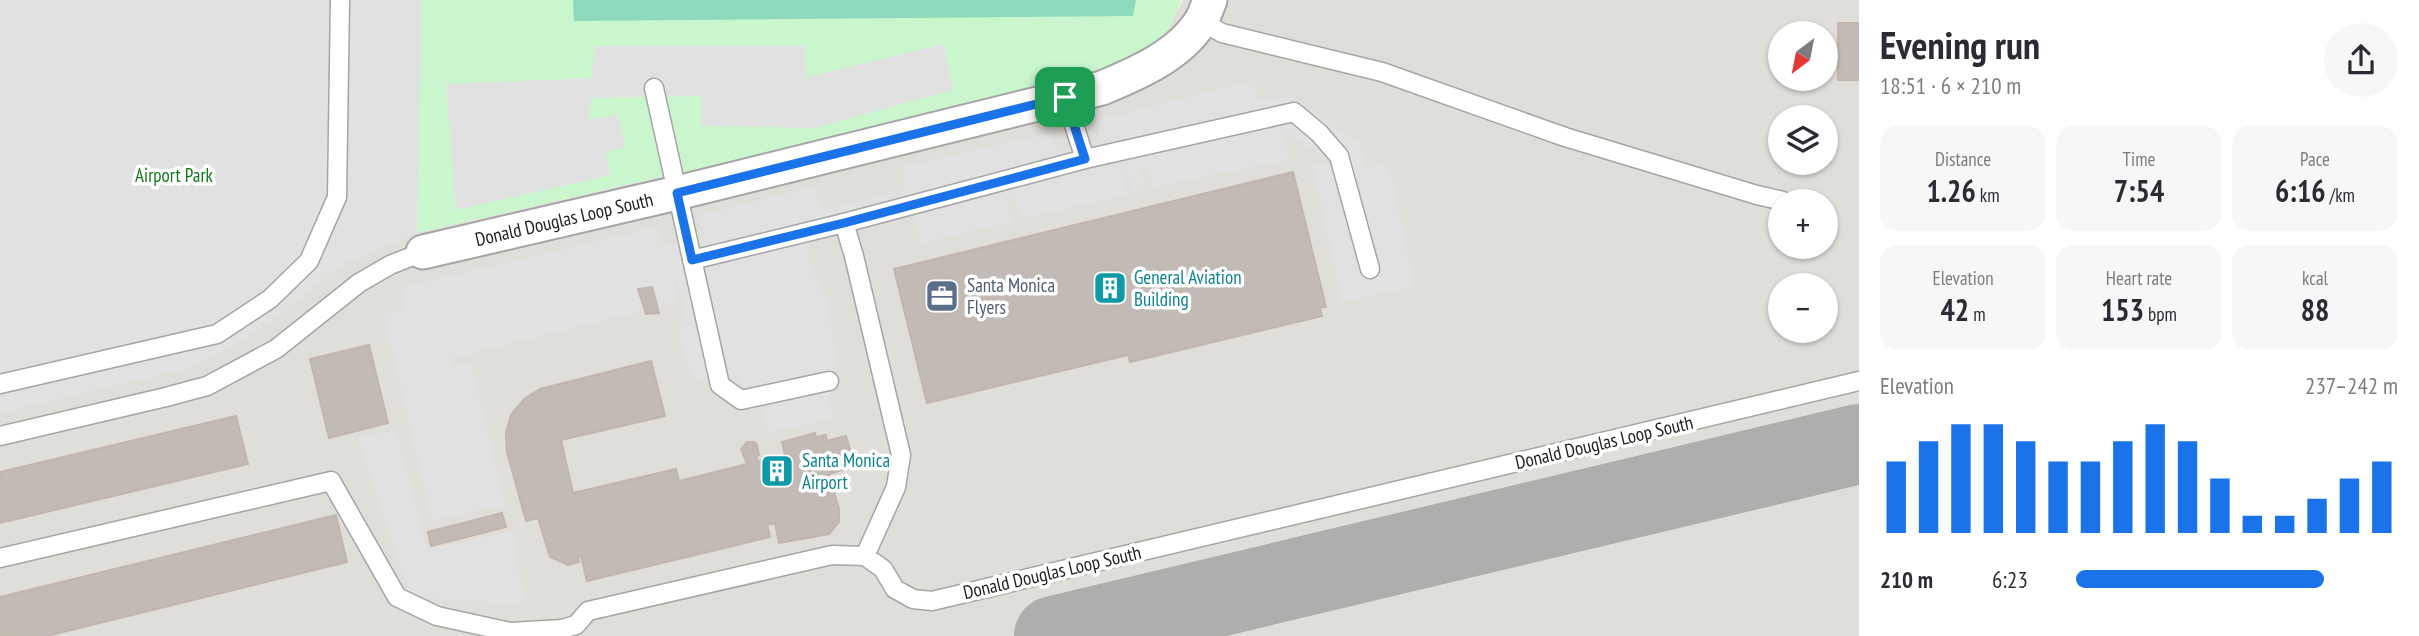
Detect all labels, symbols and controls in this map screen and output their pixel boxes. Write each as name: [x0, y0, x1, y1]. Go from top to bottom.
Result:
text: Evening run: [1880, 20, 2040, 69]
north arrow: [1768, 21, 1838, 91]
map controls: [1768, 21, 1838, 343]
button: share: [2324, 23, 2398, 97]
pin: [1035, 67, 1095, 127]
text: 18:51 · 6 × 210 m: [1880, 71, 2021, 100]
icon: arrive: [1046, 78, 1084, 116]
button: layers: [1768, 105, 1838, 175]
text: Distance: [1935, 147, 1991, 171]
text: Time: [2123, 147, 2155, 171]
text: Pace: [2300, 147, 2330, 171]
park label: Airport Park: [135, 163, 214, 187]
text: 1.26: [1926, 171, 1976, 210]
text: 7:54: [2114, 171, 2164, 210]
text: 6:16: [2275, 171, 2326, 210]
text: km: [1976, 183, 2000, 207]
text: /km: [2326, 183, 2355, 207]
street label: Donald Douglas Loop South: [473, 187, 655, 251]
button: +: [1768, 189, 1838, 259]
place label: General Aviation Building: [1134, 265, 1242, 311]
text: Elevation: [1933, 266, 1993, 290]
text: Heart rate: [2106, 266, 2172, 290]
text: kcal: [2302, 266, 2328, 290]
building icon: General Aviation Building: [1091, 269, 1129, 307]
place label: Santa Monica Flyers: [967, 273, 1055, 319]
button: −: [1768, 273, 1838, 343]
office icon: Santa Monica Flyers: [923, 277, 961, 315]
text: 42: [1940, 290, 1969, 329]
text: 153: [2101, 290, 2144, 329]
text: 88: [2301, 290, 2329, 329]
text: m: [1969, 302, 1986, 326]
text: bpm: [2144, 302, 2177, 326]
text: Elevation: [1880, 371, 1954, 400]
text: 237–242 m: [2305, 371, 2398, 400]
street label: Donald Douglas Loop South: [1513, 410, 1695, 474]
place label: Santa Monica Airport: [802, 448, 890, 494]
building icon: Santa Monica Airport: [758, 452, 796, 490]
street label: Donald Douglas Loop South: [961, 540, 1143, 604]
text: 210 m: [1880, 565, 1933, 594]
text: 6:23: [1992, 565, 2028, 594]

